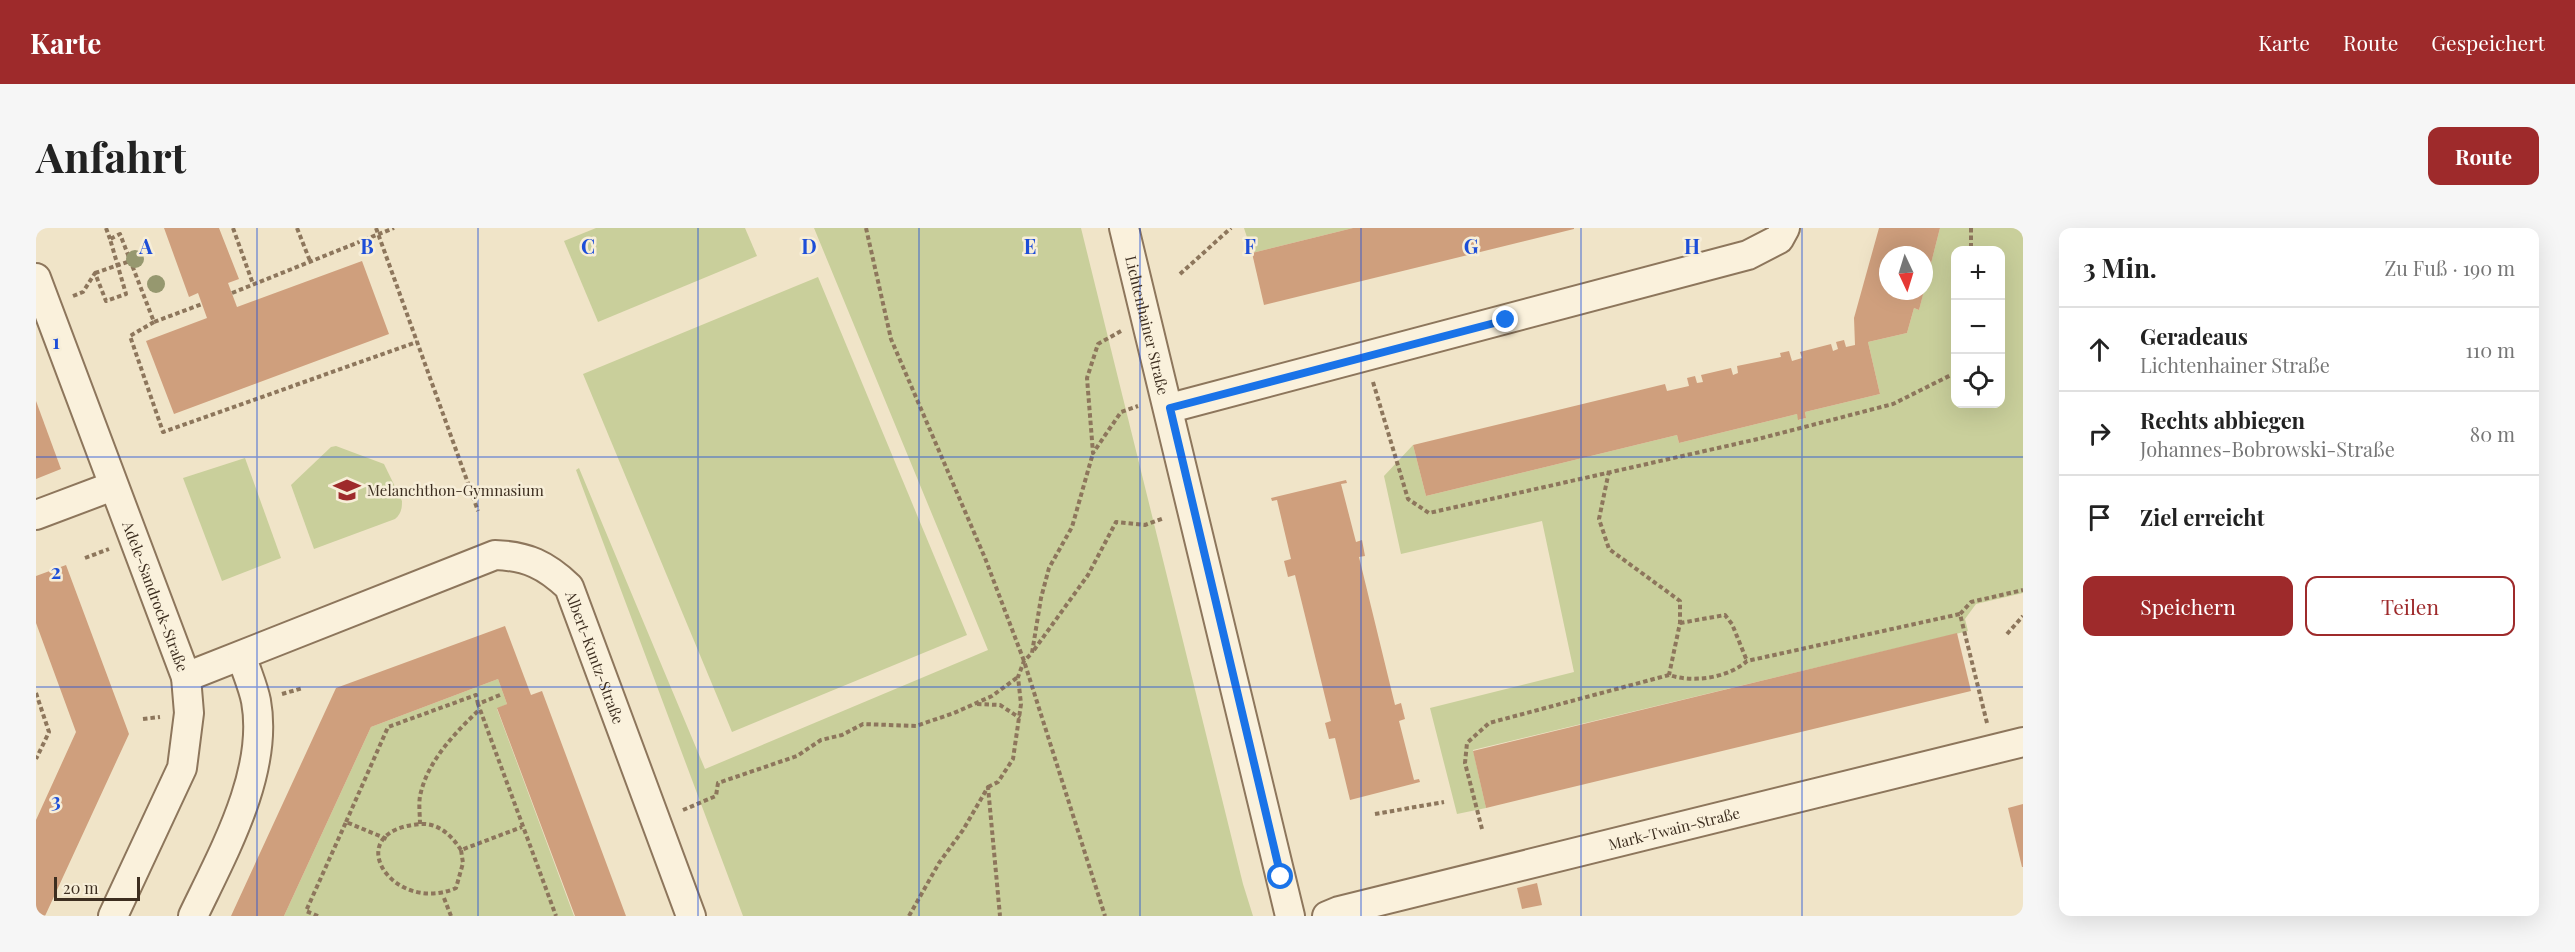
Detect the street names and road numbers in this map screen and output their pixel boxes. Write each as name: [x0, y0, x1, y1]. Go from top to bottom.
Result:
street label: Lichtenhainer Straße: [1121, 254, 1174, 397]
street label: Adele-Sandrock-Straße: [118, 517, 193, 674]
street label: Albert-Kuntz-Straße: [561, 587, 629, 727]
street label: Mark-Twain-Straße: [1606, 802, 1742, 854]

